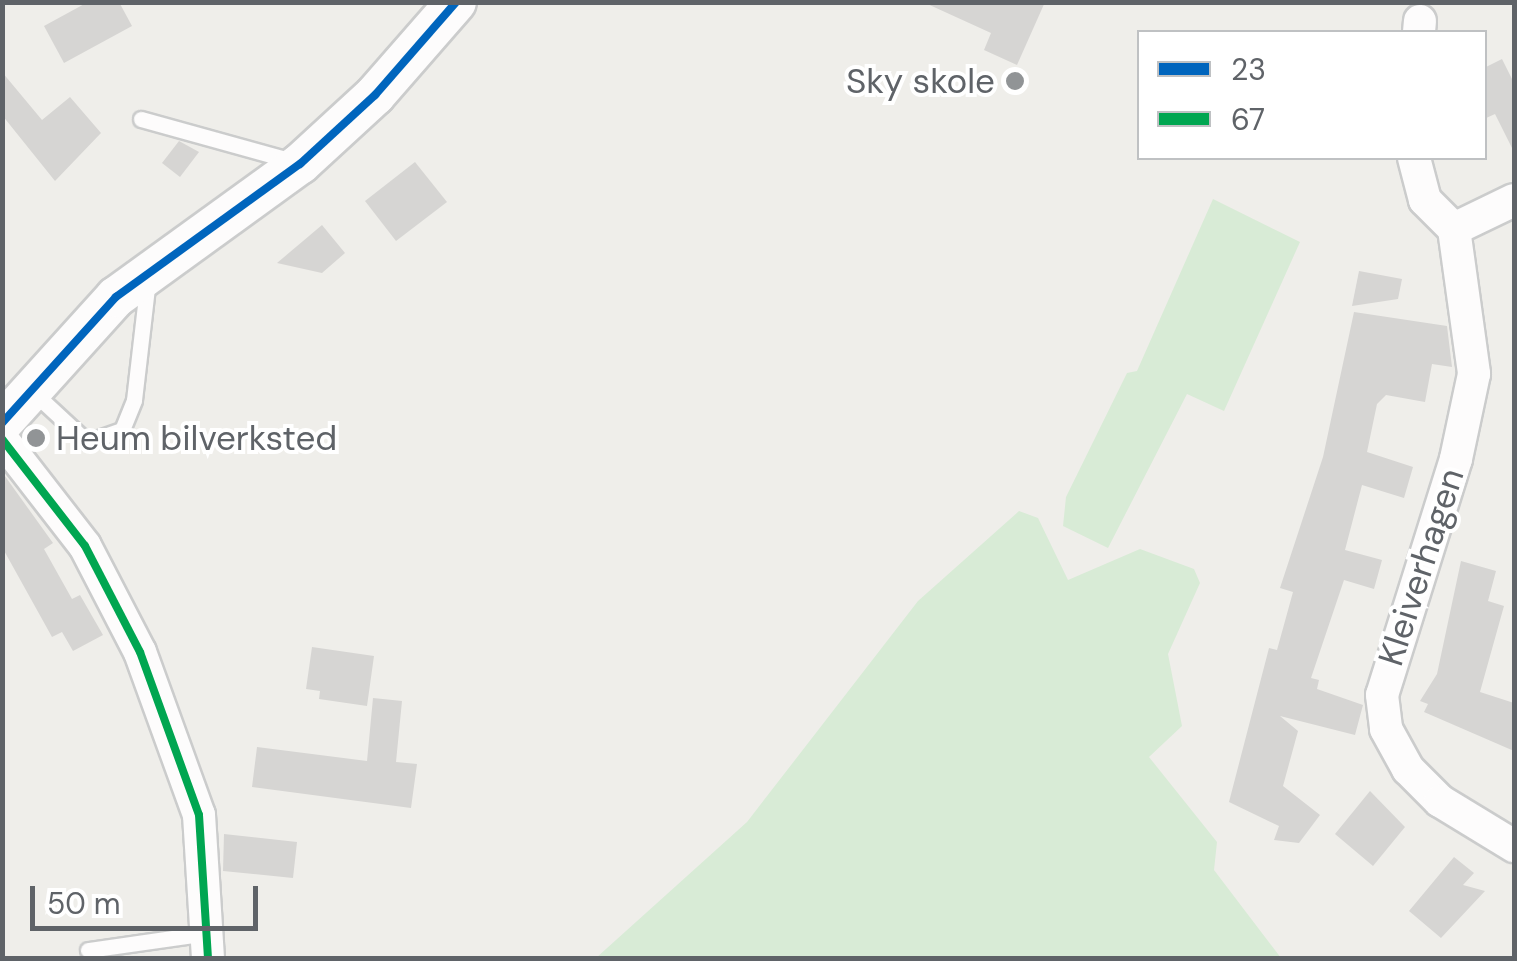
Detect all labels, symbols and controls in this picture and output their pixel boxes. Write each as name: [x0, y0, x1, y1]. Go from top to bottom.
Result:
legend: [1137, 30, 1487, 160]
text: 23: [1231, 50, 1266, 89]
place label: Sky skole: [846, 60, 995, 102]
marker: Sky skole: [1004, 70, 1026, 92]
text: 67: [1231, 100, 1265, 139]
place label: Heum bilverksted: [56, 417, 337, 459]
marker: Heum bilverksted: [25, 427, 47, 449]
street label: Kleiverhagen: [1369, 463, 1473, 671]
scale bar: [35, 866, 262, 928]
text: 50 m: [47, 884, 121, 923]

